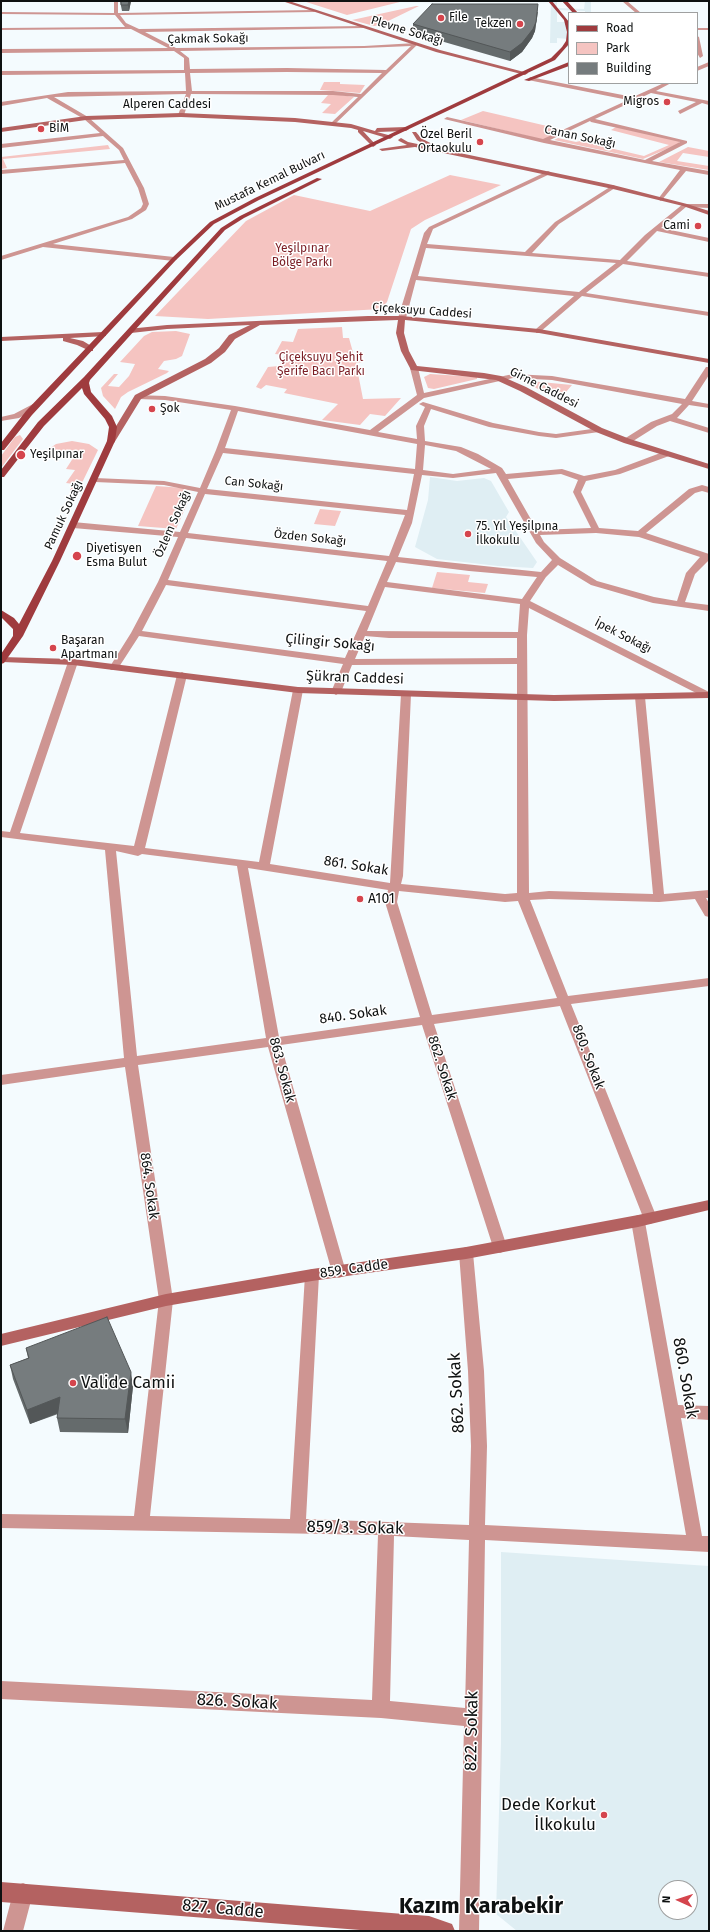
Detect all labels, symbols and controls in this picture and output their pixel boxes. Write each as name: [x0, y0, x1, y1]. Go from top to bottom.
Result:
place label: File: [449, 11, 468, 25]
legend: [568, 12, 698, 84]
street label: Plevne Sokağı: [369, 13, 445, 49]
marker: File: [436, 13, 446, 23]
place label: Tekzen: [475, 17, 512, 31]
marker: Tekzen: [515, 19, 525, 29]
text: Road: [606, 21, 634, 35]
street label: Çakmak Sokağı: [167, 31, 249, 47]
text: Park: [606, 41, 630, 55]
text: Building: [606, 61, 651, 75]
place label: Migros: [623, 95, 659, 109]
marker: Migros: [662, 97, 672, 107]
street label: Alperen Caddesi: [123, 98, 211, 112]
place label: BİM: [49, 122, 69, 136]
street label: Canan Sokağı: [543, 122, 617, 152]
marker: BİM: [36, 124, 46, 134]
place label: Özel Beril Ortaokulu: [418, 128, 472, 156]
marker: Özel Beril Ortaokulu: [475, 137, 485, 147]
street label: Mustafa Kemal Bulvarı: [213, 148, 327, 214]
place label: Cami: [663, 219, 690, 233]
marker: Cami: [693, 221, 703, 231]
park label: Yeşilpınar Bölge Parkı: [272, 242, 332, 270]
street label: Çiçeksuyu Caddesi: [372, 300, 472, 322]
park label: Çiçeksuyu Şehit Şerife Bacı Parkı: [277, 351, 365, 379]
street label: Girne Caddesi: [507, 364, 581, 412]
place label: Şok: [160, 402, 180, 416]
marker: Şok: [147, 404, 157, 414]
place label: Yeşilpınar: [30, 448, 84, 462]
marker: Yeşilpınar: [15, 449, 27, 461]
street label: Can Sokağı: [224, 474, 284, 494]
street label: Pamuk Sokağı: [42, 478, 86, 552]
street label: Özlem Sokağı: [152, 488, 194, 560]
place label: 75. Yıl Yeşilpına İlkokulu: [476, 520, 558, 548]
street label: Özden Sokağı: [273, 527, 347, 549]
marker: 75. Yıl Yeşilpına İlkokulu: [463, 529, 473, 539]
place label: Diyetisyen Esma Bulut: [86, 542, 147, 570]
marker: Diyetisyen Esma Bulut: [71, 550, 83, 562]
street label: İpek Sokağı: [592, 615, 654, 657]
street label: Çilingir Sokağı: [285, 631, 375, 655]
place label: Başaran Apartmanı: [61, 634, 118, 662]
marker: Başaran Apartmanı: [48, 643, 58, 653]
street label: Şükran Caddesi: [306, 668, 404, 688]
street label: 861. Sokak: [323, 853, 389, 879]
place label: A101: [368, 891, 395, 907]
marker: A101: [355, 894, 365, 904]
street label: 840. Sokak: [318, 1002, 388, 1028]
street label: 860. Sokak: [568, 1022, 608, 1092]
street label: 862. Sokak: [424, 1034, 460, 1102]
street label: 863. Sokak: [265, 1036, 299, 1104]
street label: 864. Sokak: [136, 1152, 162, 1220]
street label: 859. Cadde: [319, 1256, 389, 1282]
street label: 860. Sokak: [668, 1336, 702, 1420]
street label: 862. Sokak: [445, 1352, 469, 1434]
place label: Valide Camii: [81, 1373, 175, 1393]
marker: Valide Camii: [68, 1378, 78, 1388]
street label: 859/3. Sokak: [306, 1517, 404, 1539]
street label: 826. Sokak: [196, 1690, 278, 1714]
street label: 822. Sokak: [461, 1691, 483, 1771]
place label: Dede Korkut İlkokulu: [501, 1795, 596, 1835]
marker: Dede Korkut İlkokulu: [599, 1810, 609, 1820]
north arrow: [658, 1880, 698, 1920]
district label: Kazım Karabekir: [399, 1894, 563, 1920]
street label: 827. Cadde: [181, 1895, 265, 1923]
text: N: [660, 1895, 673, 1903]

